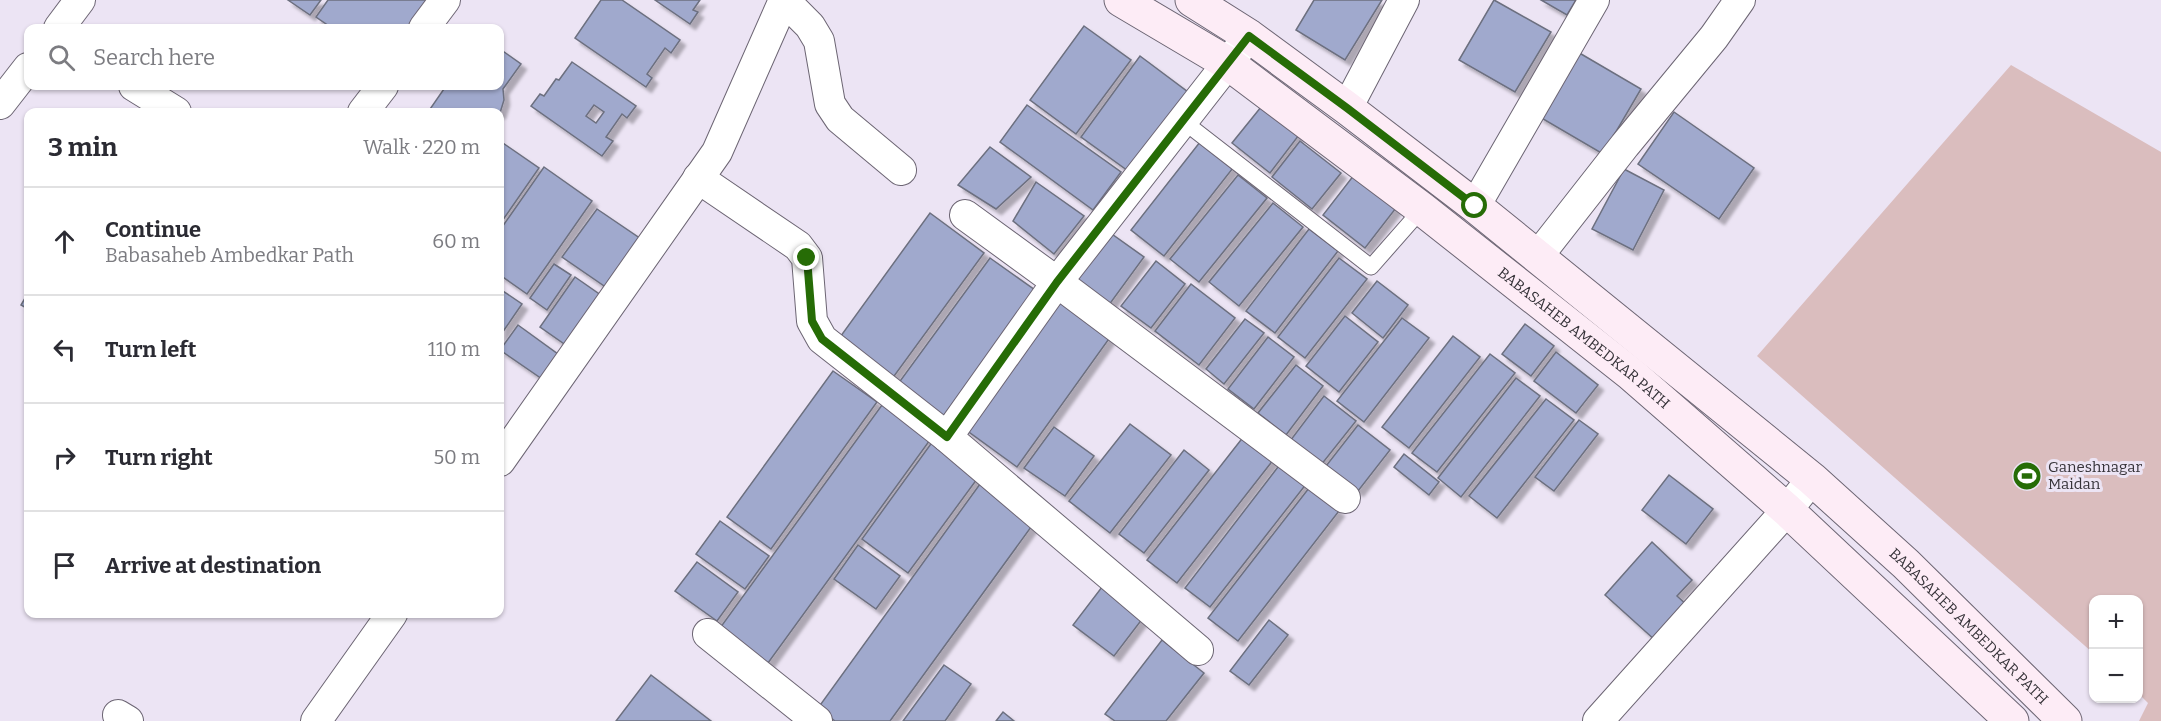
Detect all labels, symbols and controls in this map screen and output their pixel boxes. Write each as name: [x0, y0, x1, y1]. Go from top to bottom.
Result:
search box: [24, 24, 504, 90]
icon: search: [45, 41, 78, 74]
text: Search here: [93, 44, 215, 71]
text: 3 min: [48, 132, 117, 163]
text: Walk · 220 m: [363, 135, 480, 159]
route start: [1461, 192, 1487, 218]
text: Continue: [105, 216, 201, 243]
icon: ahead: [48, 225, 81, 258]
text: 60 m: [432, 229, 480, 253]
text: Babasaheb Ambedkar Path: [105, 243, 354, 267]
route end: [793, 244, 819, 270]
street label: BABASAHEB AMBEDKAR PATH: [1494, 263, 1674, 413]
icon: left: [48, 333, 81, 366]
text: Turn left: [105, 336, 197, 363]
text: 110 m: [428, 337, 480, 361]
icon: right: [48, 441, 81, 474]
text: Turn right: [105, 444, 213, 471]
text: 50 m: [433, 445, 480, 469]
place label: Ganeshnagar Maidan: [2048, 458, 2142, 493]
sports icon: Ganeshnagar Maidan: [2011, 460, 2043, 492]
street label: BABASAHEB AMBEDKAR PATH: [1886, 544, 2052, 708]
icon: arrive: [48, 549, 81, 582]
text: Arrive at destination: [105, 552, 321, 579]
map controls: [2089, 595, 2143, 703]
button: +: [2089, 595, 2143, 649]
button: −: [2089, 649, 2143, 703]

